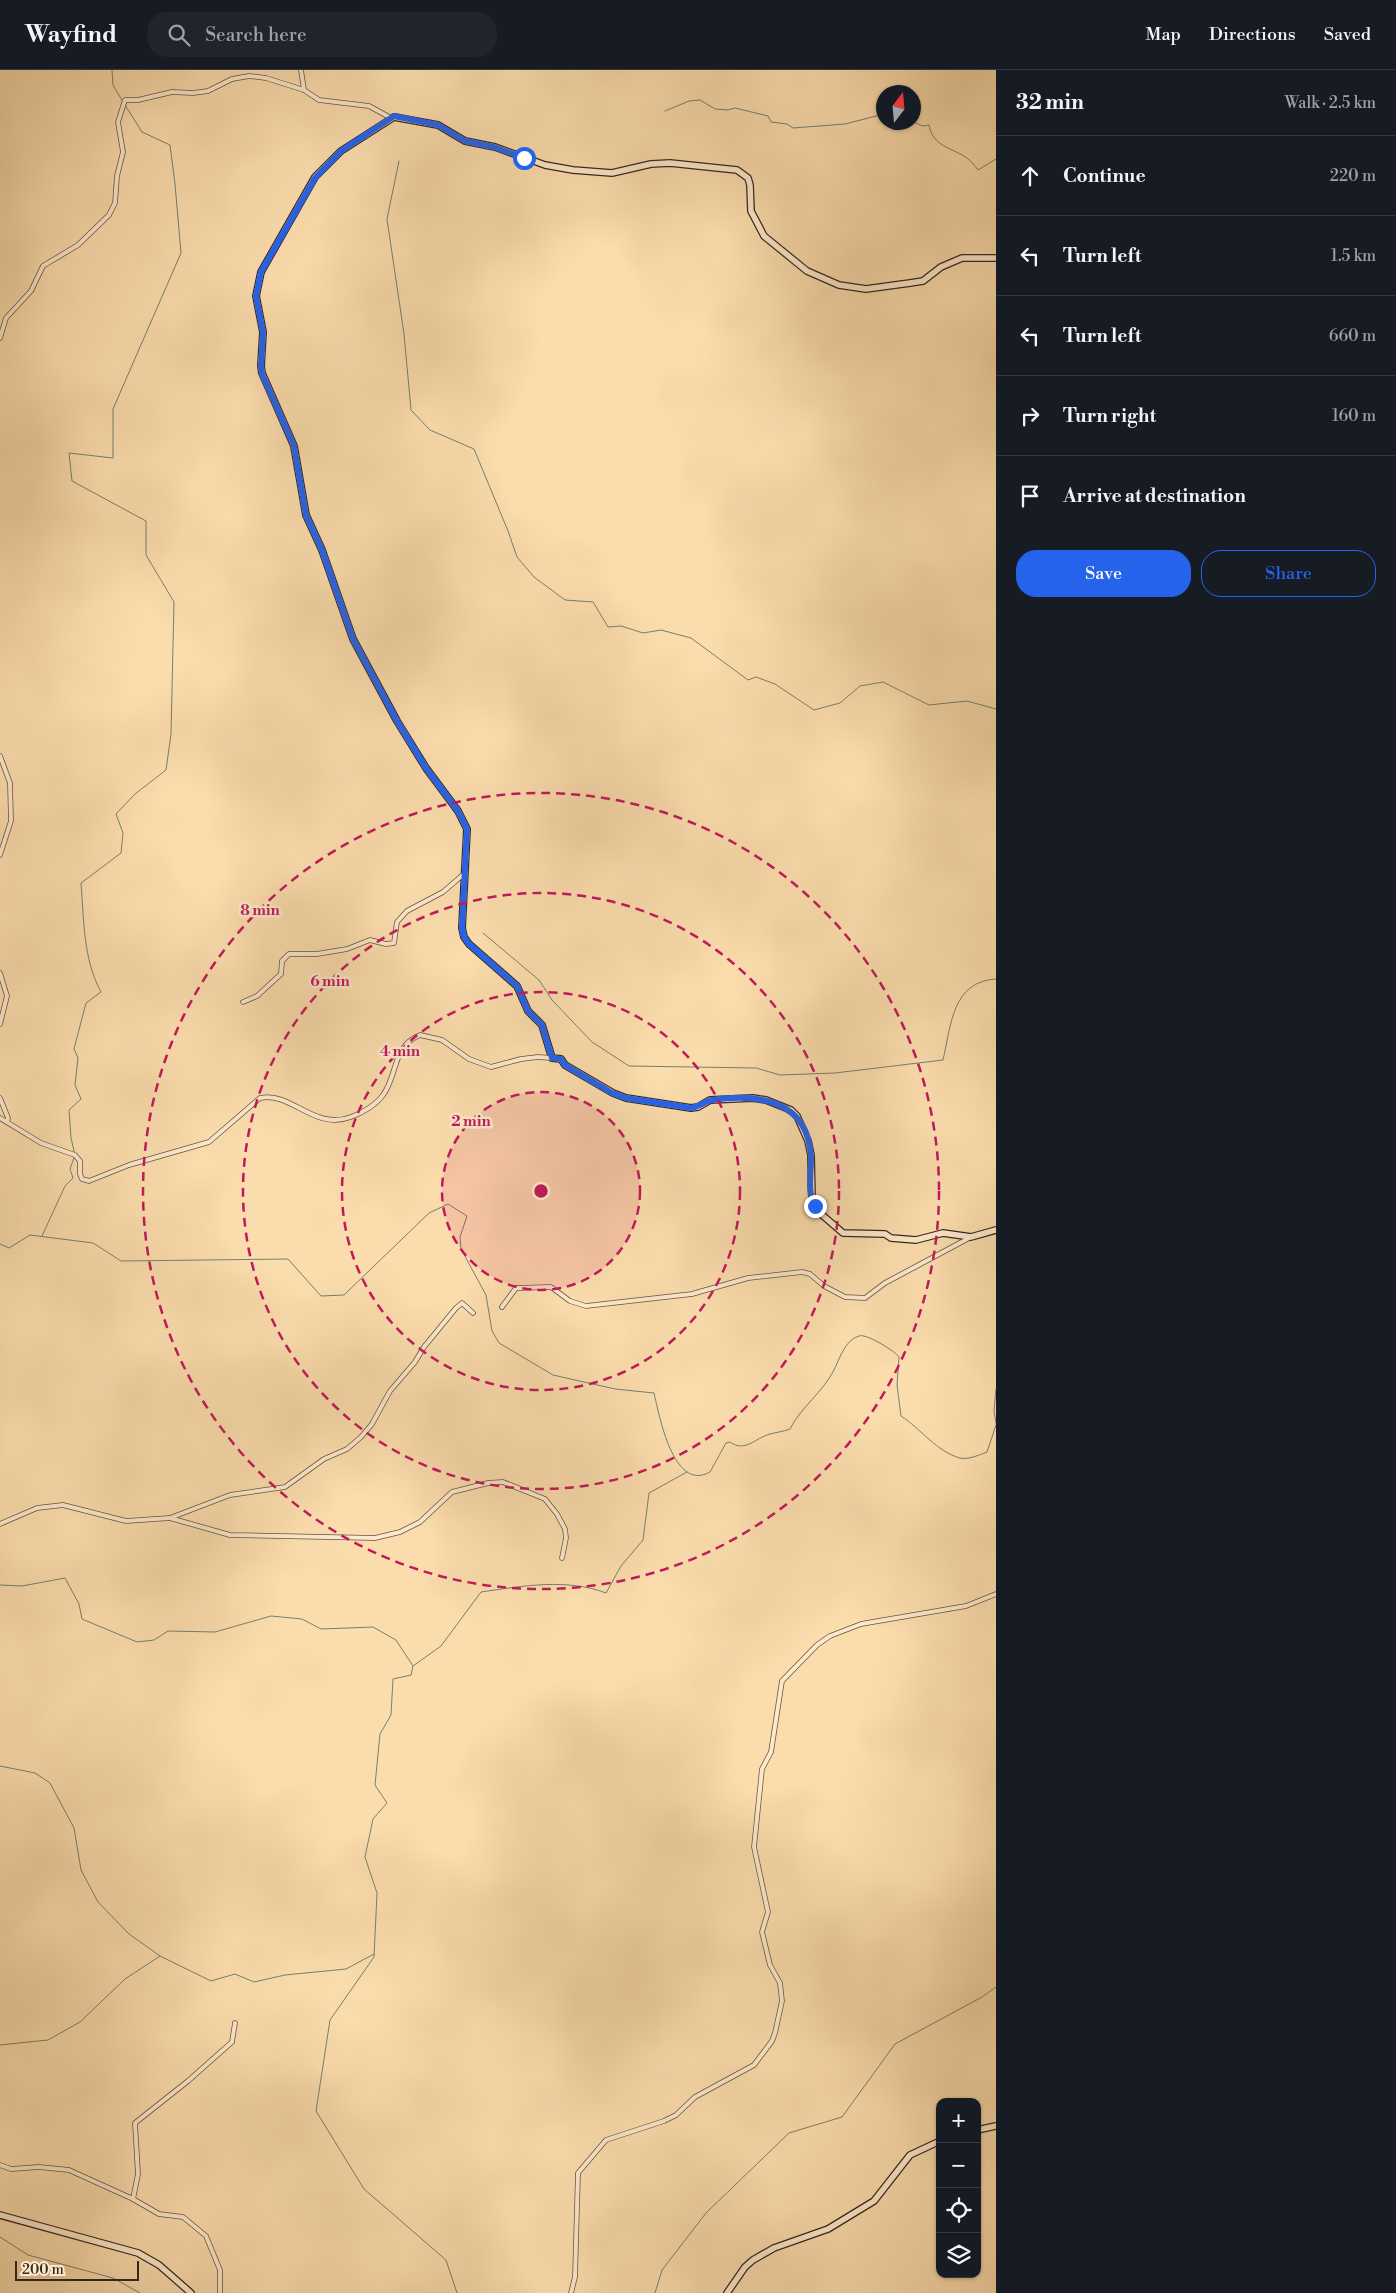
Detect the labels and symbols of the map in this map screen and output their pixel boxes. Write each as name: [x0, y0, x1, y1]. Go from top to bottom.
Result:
north arrow: [876, 85, 921, 130]
route start: [513, 147, 536, 170]
text: 8 min: [240, 901, 281, 920]
text: 6 min: [310, 972, 351, 991]
text: 4 min: [380, 1042, 421, 1061]
text: 2 min: [451, 1112, 491, 1131]
centre of rings: [532, 1182, 550, 1200]
route end: [804, 1195, 827, 1218]
scale bar: [15, 2258, 139, 2281]

